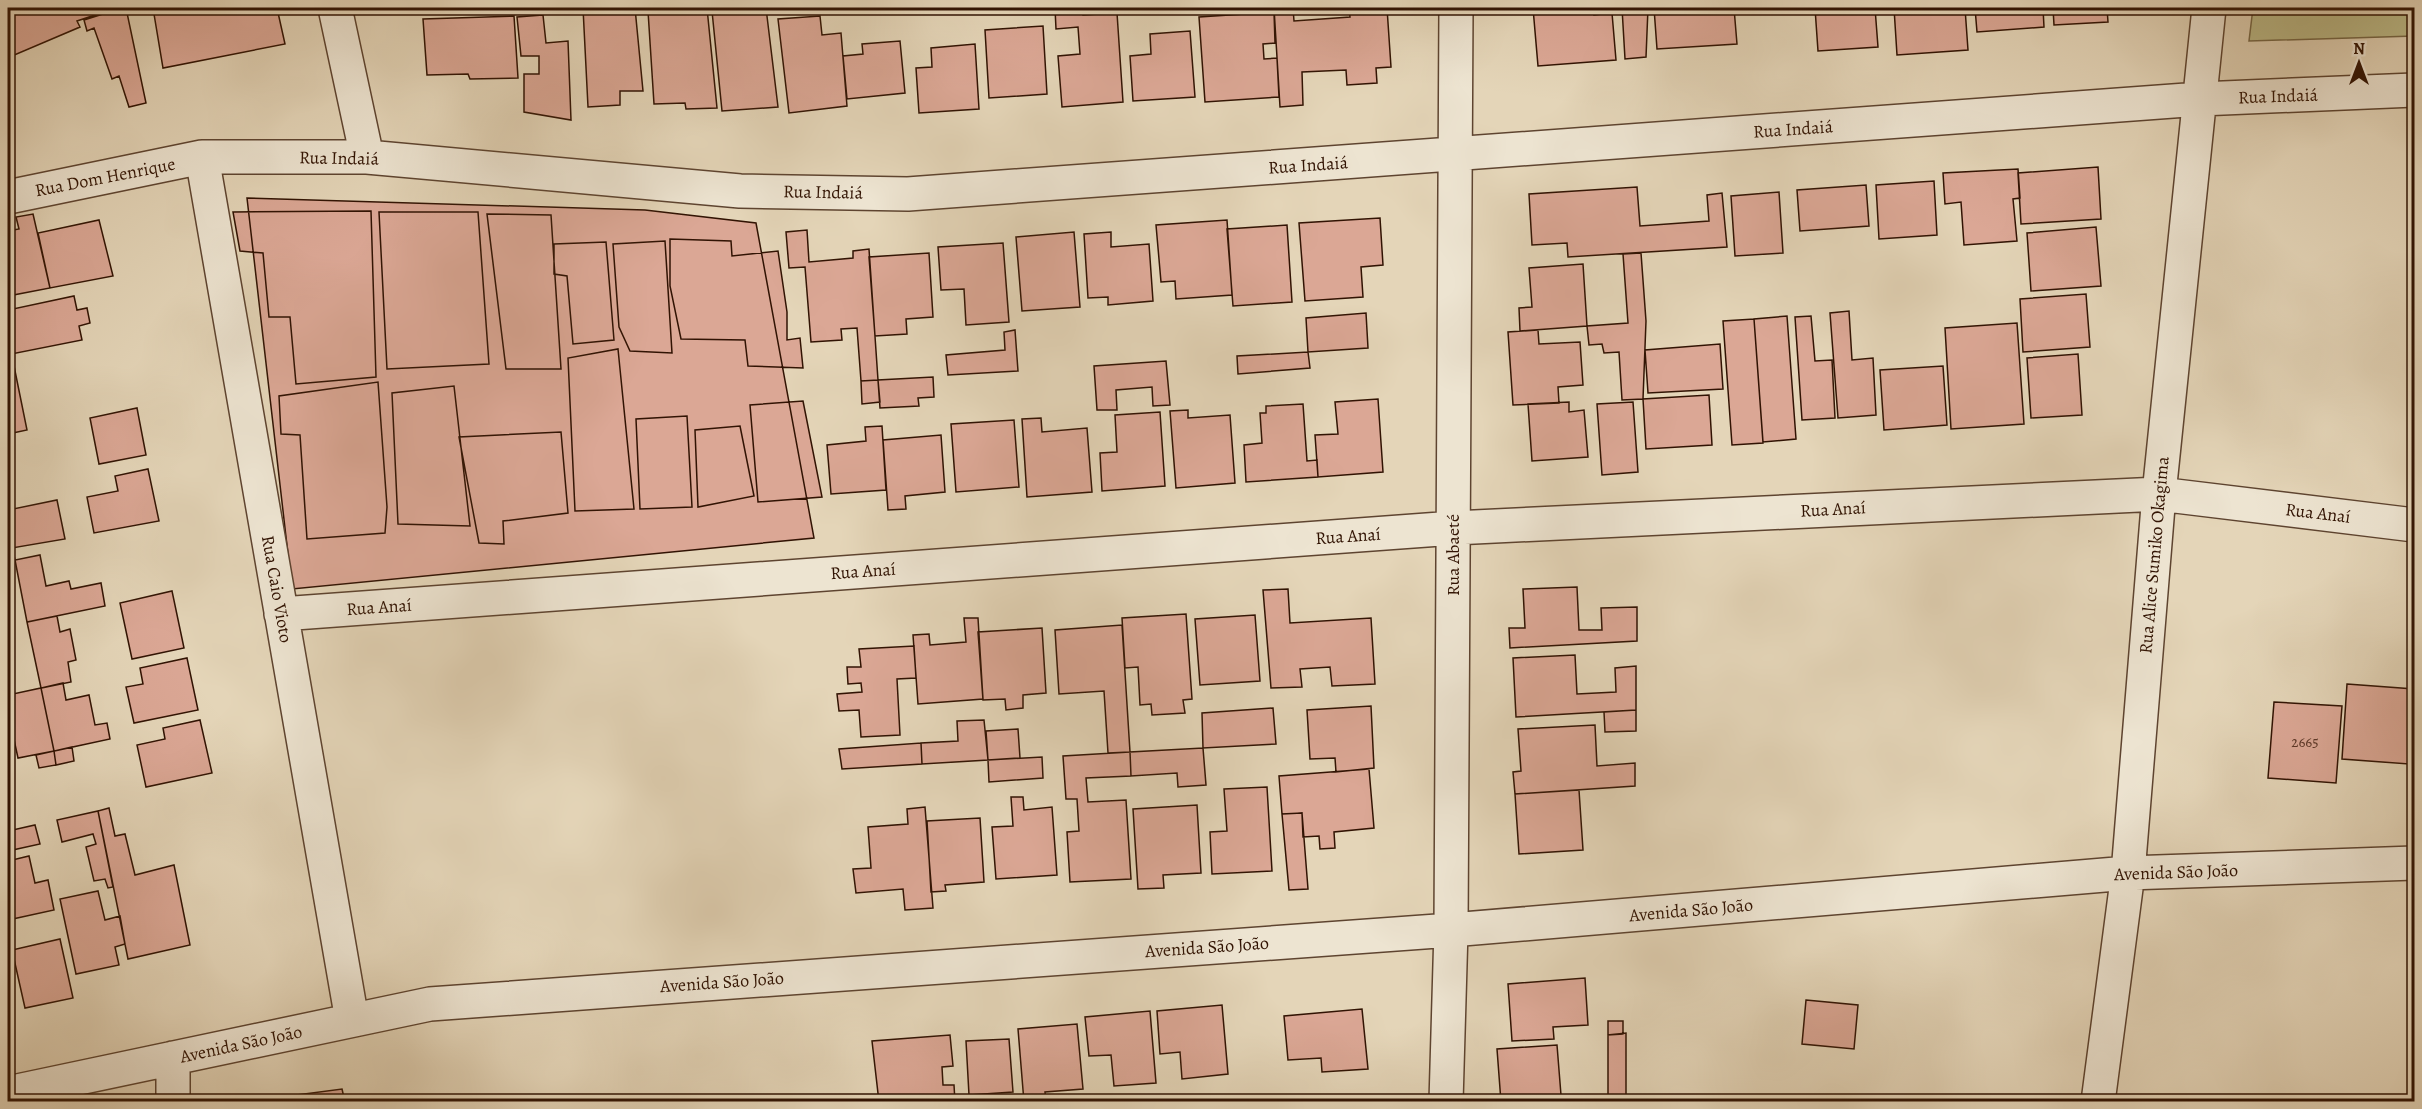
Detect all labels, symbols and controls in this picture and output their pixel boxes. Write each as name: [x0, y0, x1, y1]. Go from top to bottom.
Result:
north arrow: [2329, 33, 2389, 93]
text: N: [2353, 38, 2365, 60]
street label: Rua Indaiá: [2238, 83, 2319, 109]
street label: Rua Indaiá: [1752, 114, 1834, 144]
street label: Rua Indaiá: [299, 145, 380, 171]
street label: Rua Indaiá: [1267, 150, 1349, 180]
street label: Rua Dom Henrique: [33, 152, 177, 202]
street label: Rua Indaiá: [783, 179, 864, 205]
street label: Rua Alice Sumiko Okagima: [2133, 455, 2175, 655]
street label: Rua Anaí: [1800, 495, 1866, 523]
street label: Rua Anaí: [2284, 497, 2352, 529]
street label: Rua Abaeté: [1441, 514, 1465, 596]
street label: Rua Anaí: [1314, 522, 1382, 550]
street label: Rua Caio Vioto: [256, 533, 298, 645]
street label: Rua Anaí: [829, 557, 897, 585]
street label: Rua Anaí: [345, 593, 413, 621]
house number: 2665: [2291, 732, 2319, 752]
street label: Avenida São João: [2113, 858, 2238, 886]
street label: Avenida São João: [1627, 893, 1754, 927]
street label: Avenida São João: [1143, 931, 1270, 963]
street label: Avenida São João: [658, 966, 785, 998]
street label: Avenida São João: [177, 1019, 304, 1069]

